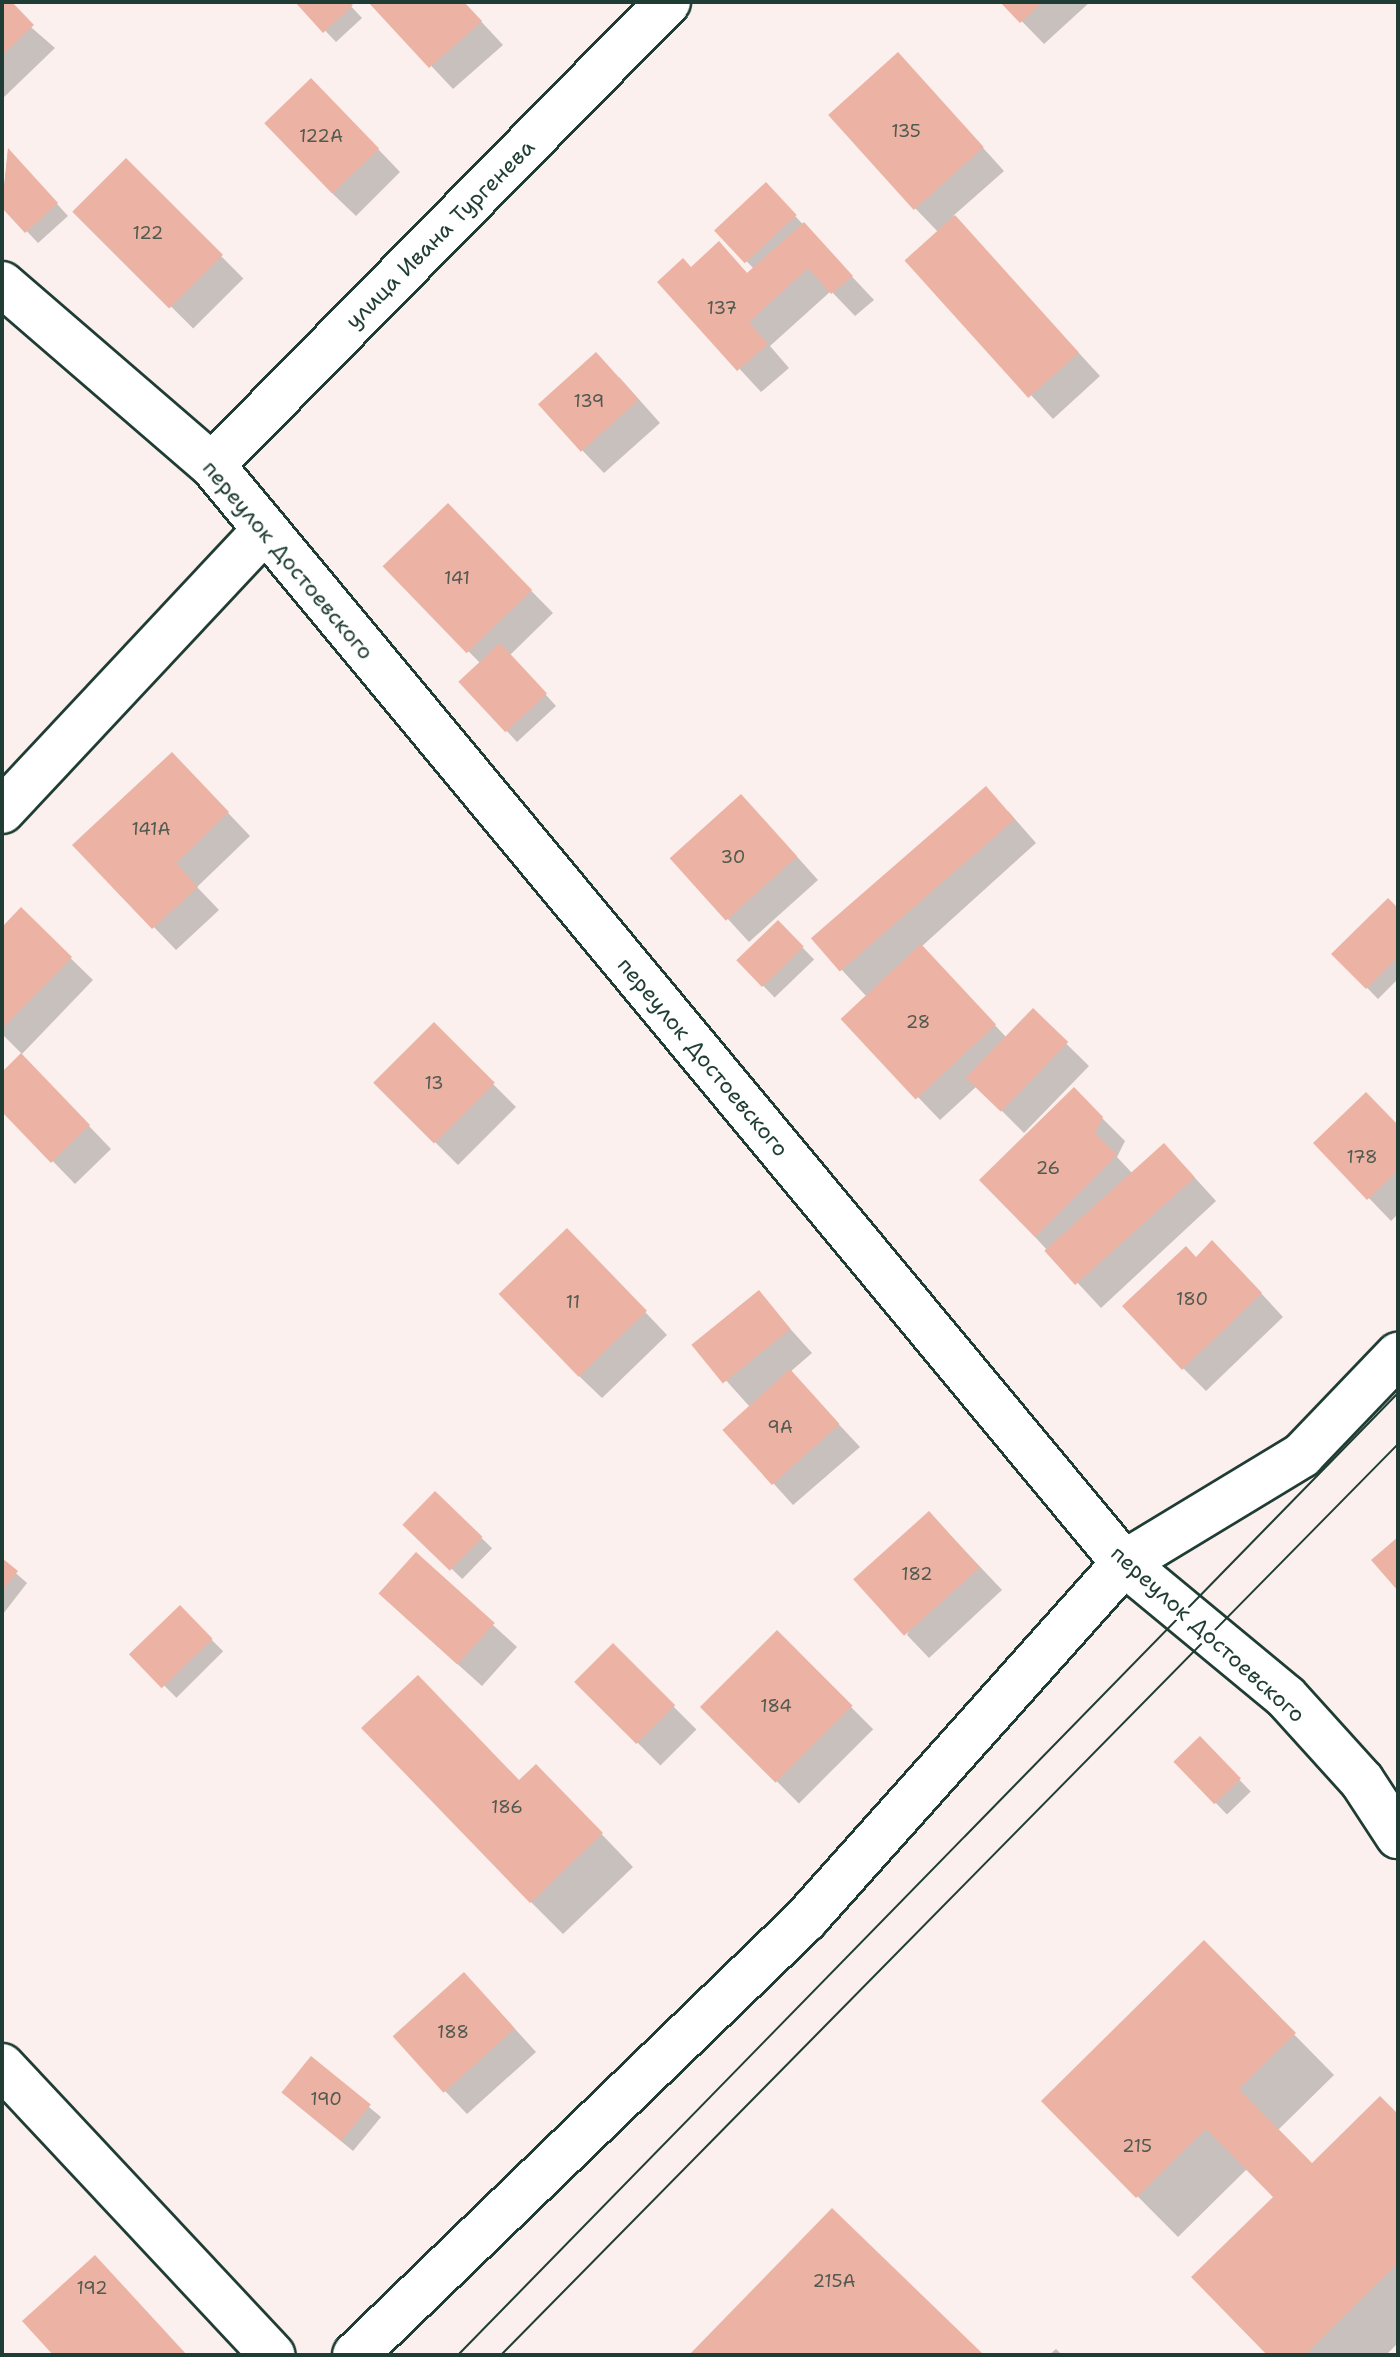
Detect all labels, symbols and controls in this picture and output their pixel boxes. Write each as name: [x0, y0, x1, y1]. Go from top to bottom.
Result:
house number: 135: [891, 120, 921, 142]
house number: 122А: [299, 125, 343, 147]
street label: улица Ивана Тургенева: [340, 134, 540, 334]
house number: 122: [133, 222, 163, 244]
house number: 137: [707, 297, 737, 319]
house number: 139: [574, 390, 604, 412]
street label: переулок Достоевского: [197, 455, 379, 665]
house number: 141: [444, 567, 470, 589]
house number: 141А: [131, 818, 171, 840]
house number: 30: [721, 846, 745, 868]
street label: переулок Достоевского: [612, 952, 794, 1162]
house number: 28: [906, 1011, 930, 1033]
house number: 13: [424, 1072, 444, 1094]
house number: 178: [1346, 1146, 1378, 1168]
house number: 26: [1036, 1157, 1060, 1179]
house number: 180: [1176, 1288, 1208, 1310]
house number: 11: [566, 1291, 580, 1313]
house number: 9А: [767, 1416, 793, 1438]
street label: переулок Достоевского: [1106, 1540, 1310, 1728]
house number: 182: [901, 1563, 933, 1585]
house number: 184: [760, 1695, 792, 1717]
house number: 186: [491, 1796, 523, 1818]
house number: 188: [437, 2021, 469, 2043]
house number: 190: [310, 2088, 342, 2110]
house number: 215: [1122, 2135, 1152, 2157]
house number: 215А: [812, 2270, 856, 2292]
house number: 192: [76, 2277, 108, 2299]

